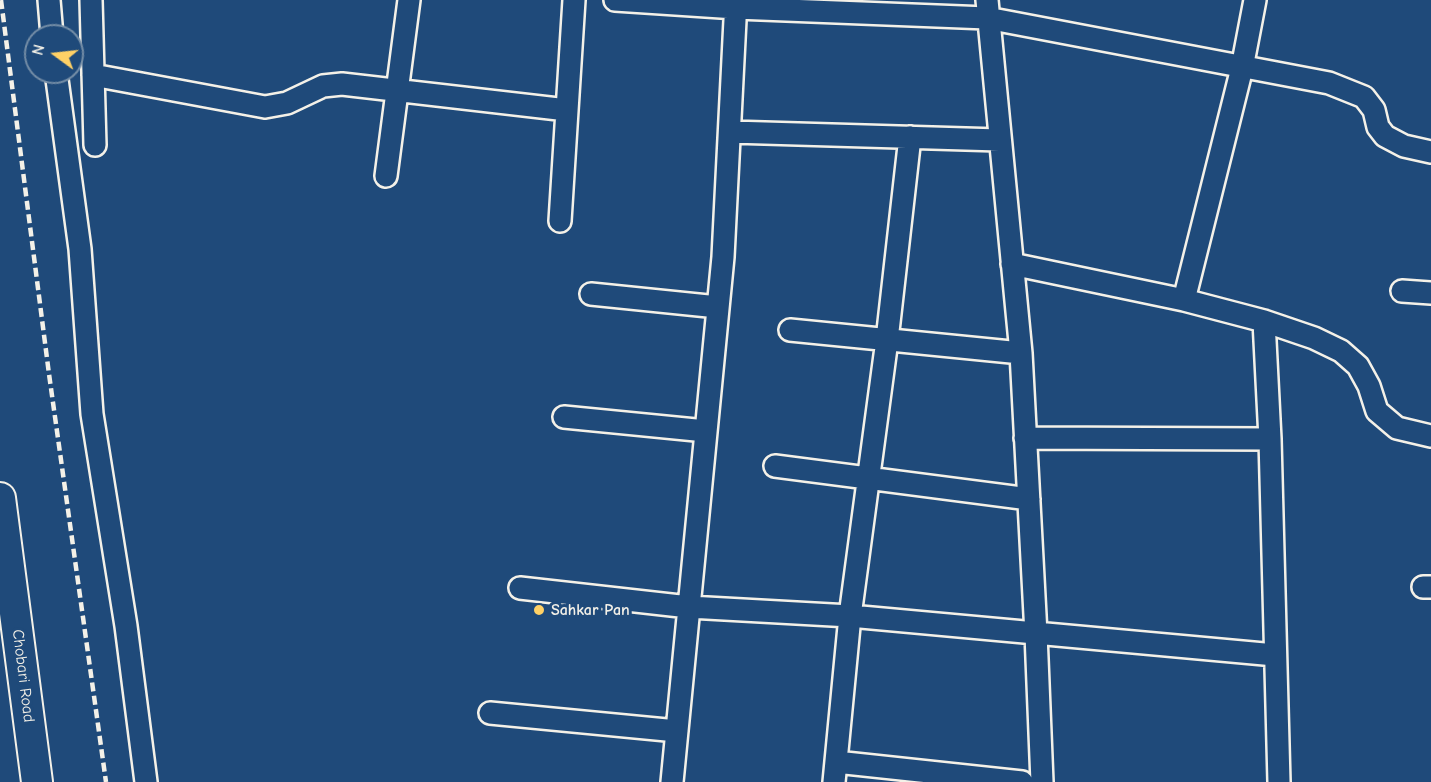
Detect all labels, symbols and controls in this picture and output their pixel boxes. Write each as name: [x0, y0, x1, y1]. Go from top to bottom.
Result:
north arrow: [24, 24, 84, 84]
text: N: [29, 42, 49, 57]
place label: Sahkar Pan: [551, 600, 630, 620]
marker: Sahkar Pan: [532, 603, 546, 617]
street label: Chobari Road: [8, 628, 38, 724]

